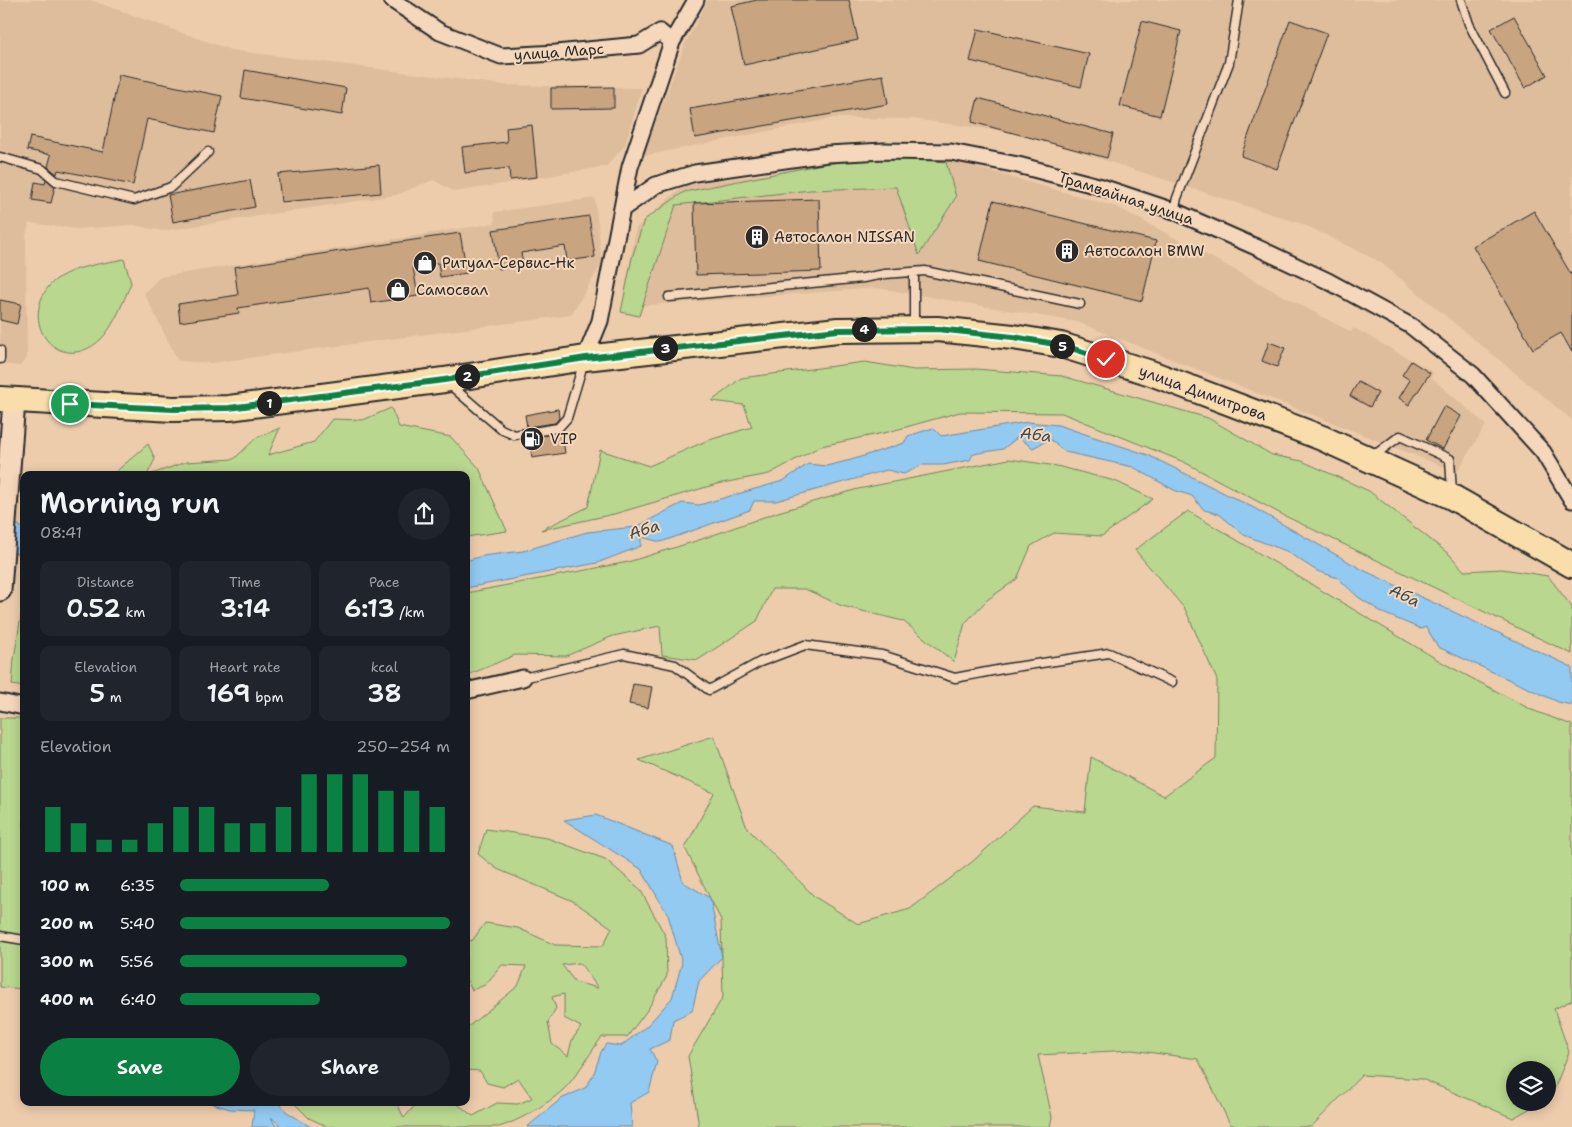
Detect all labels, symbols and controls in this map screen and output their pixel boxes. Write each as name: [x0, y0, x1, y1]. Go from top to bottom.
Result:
street label: улица Марс: [513, 39, 605, 65]
street label: Трамвайная улица: [1056, 167, 1197, 230]
building icon: Автосалон NISSAN: [744, 224, 770, 250]
place label: Автосалон NISSAN: [774, 227, 915, 247]
building icon: Автосалон BMW: [1054, 238, 1080, 264]
place label: Автосалон BMW: [1084, 241, 1205, 261]
shop icon: Ритуал-Сервис-Нк: [412, 250, 438, 276]
place label: Ритуал-Сервис-Нк: [442, 253, 574, 273]
shop icon: Самосвал: [385, 277, 411, 303]
place label: Самосвал: [416, 280, 489, 300]
pin: 4: [852, 316, 876, 342]
text: 4: [860, 320, 869, 338]
pin: 5: [1050, 334, 1074, 358]
pin: 3: [652, 336, 678, 360]
text: 5: [1058, 337, 1067, 355]
pin: [1085, 338, 1127, 380]
text: 3: [661, 339, 670, 357]
icon: check: [1092, 345, 1120, 373]
street label: улица Димитрова: [1136, 361, 1270, 426]
pin: 2: [454, 364, 480, 388]
text: 2: [463, 367, 472, 385]
pin: [49, 383, 91, 425]
icon: arrive: [56, 390, 84, 418]
pin: 1: [256, 390, 282, 416]
text: 1: [266, 394, 273, 412]
water label: Аба: [1019, 422, 1053, 447]
fuel station icon: VIP: [519, 426, 545, 452]
place label: VIP: [550, 429, 577, 449]
text: Morning run: [40, 484, 220, 522]
button: share: [398, 488, 450, 540]
water label: Аба: [626, 515, 662, 544]
text: 08:41: [40, 522, 82, 543]
text: Distance: [77, 573, 134, 591]
text: Time: [229, 573, 261, 591]
text: Pace: [369, 573, 400, 591]
water label: Аба: [1386, 579, 1424, 612]
text: 0.52: [66, 591, 121, 625]
text: 3:14: [220, 591, 270, 625]
text: 6:13: [344, 591, 395, 625]
text: km: [121, 603, 145, 621]
text: /km: [395, 603, 425, 621]
text: Elevation: [74, 658, 137, 676]
text: Heart rate: [209, 658, 281, 676]
text: kcal: [371, 658, 398, 676]
text: 5: [89, 676, 105, 710]
text: 169: [206, 676, 251, 710]
text: 38: [367, 676, 402, 710]
text: m: [105, 688, 122, 706]
text: bpm: [251, 688, 284, 706]
text: Elevation: [40, 736, 112, 757]
text: 250–254 m: [356, 736, 450, 757]
text: 100 m: [40, 875, 89, 896]
text: 6:35: [120, 875, 155, 896]
text: 200 m: [40, 913, 93, 934]
text: 5:40: [120, 913, 155, 934]
text: 300 m: [40, 951, 94, 972]
text: 5:56: [120, 951, 154, 972]
text: 400 m: [40, 989, 94, 1010]
text: 6:40: [120, 989, 156, 1010]
button: Save: [40, 1038, 240, 1096]
button: Share: [250, 1038, 450, 1096]
map controls: [1506, 1061, 1556, 1111]
button: layers: [1506, 1061, 1556, 1111]

